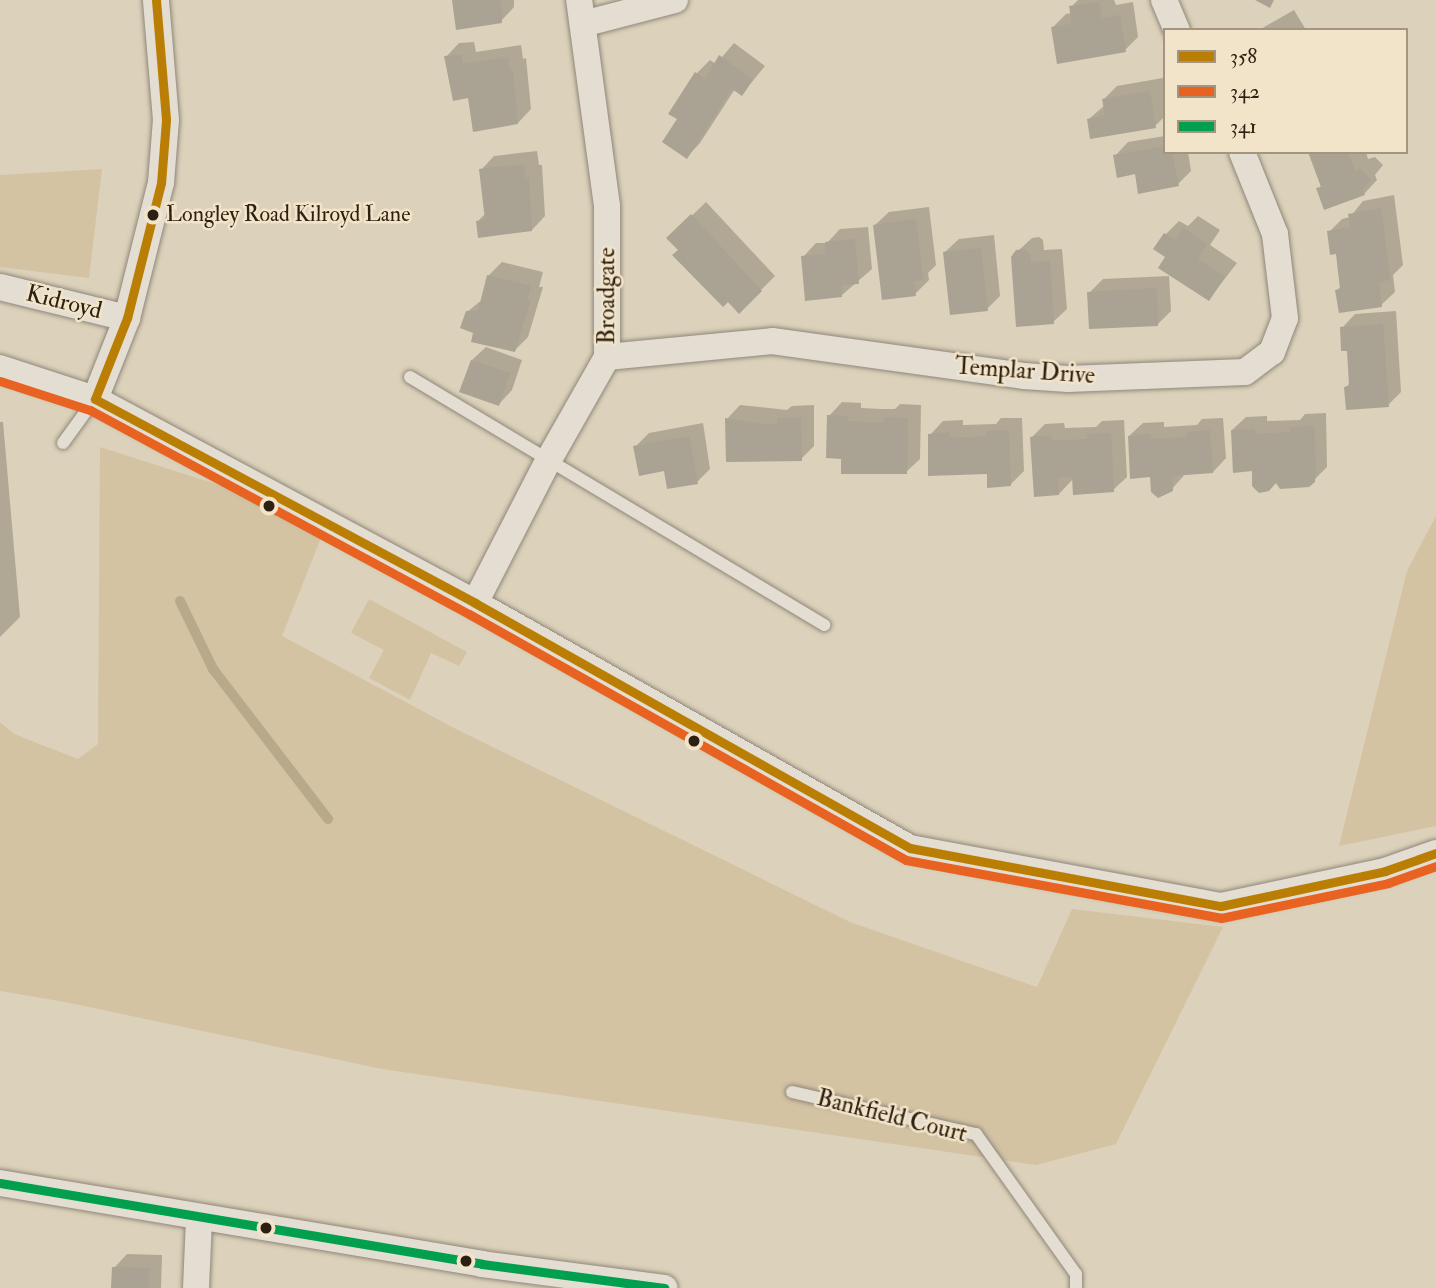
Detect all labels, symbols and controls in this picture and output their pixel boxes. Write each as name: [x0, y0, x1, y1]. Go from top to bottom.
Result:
legend: [1163, 28, 1408, 154]
text: 358: [1230, 43, 1257, 70]
text: 342: [1230, 78, 1260, 105]
text: 341: [1230, 113, 1257, 140]
place label: Longley Road Kilroyd Lane: [166, 202, 410, 228]
marker: Longley Road Kilroyd Lane: [146, 208, 160, 222]
street label: Broadgate: [593, 247, 621, 345]
street label: Kidroyd: [23, 279, 105, 325]
street label: Templar Drive: [954, 352, 1096, 390]
unlabelled marker: [262, 499, 276, 513]
unlabelled marker: [687, 734, 701, 748]
street label: Bankfield Court: [814, 1083, 970, 1149]
unlabelled marker: [259, 1221, 273, 1235]
unlabelled marker: [459, 1254, 473, 1268]

